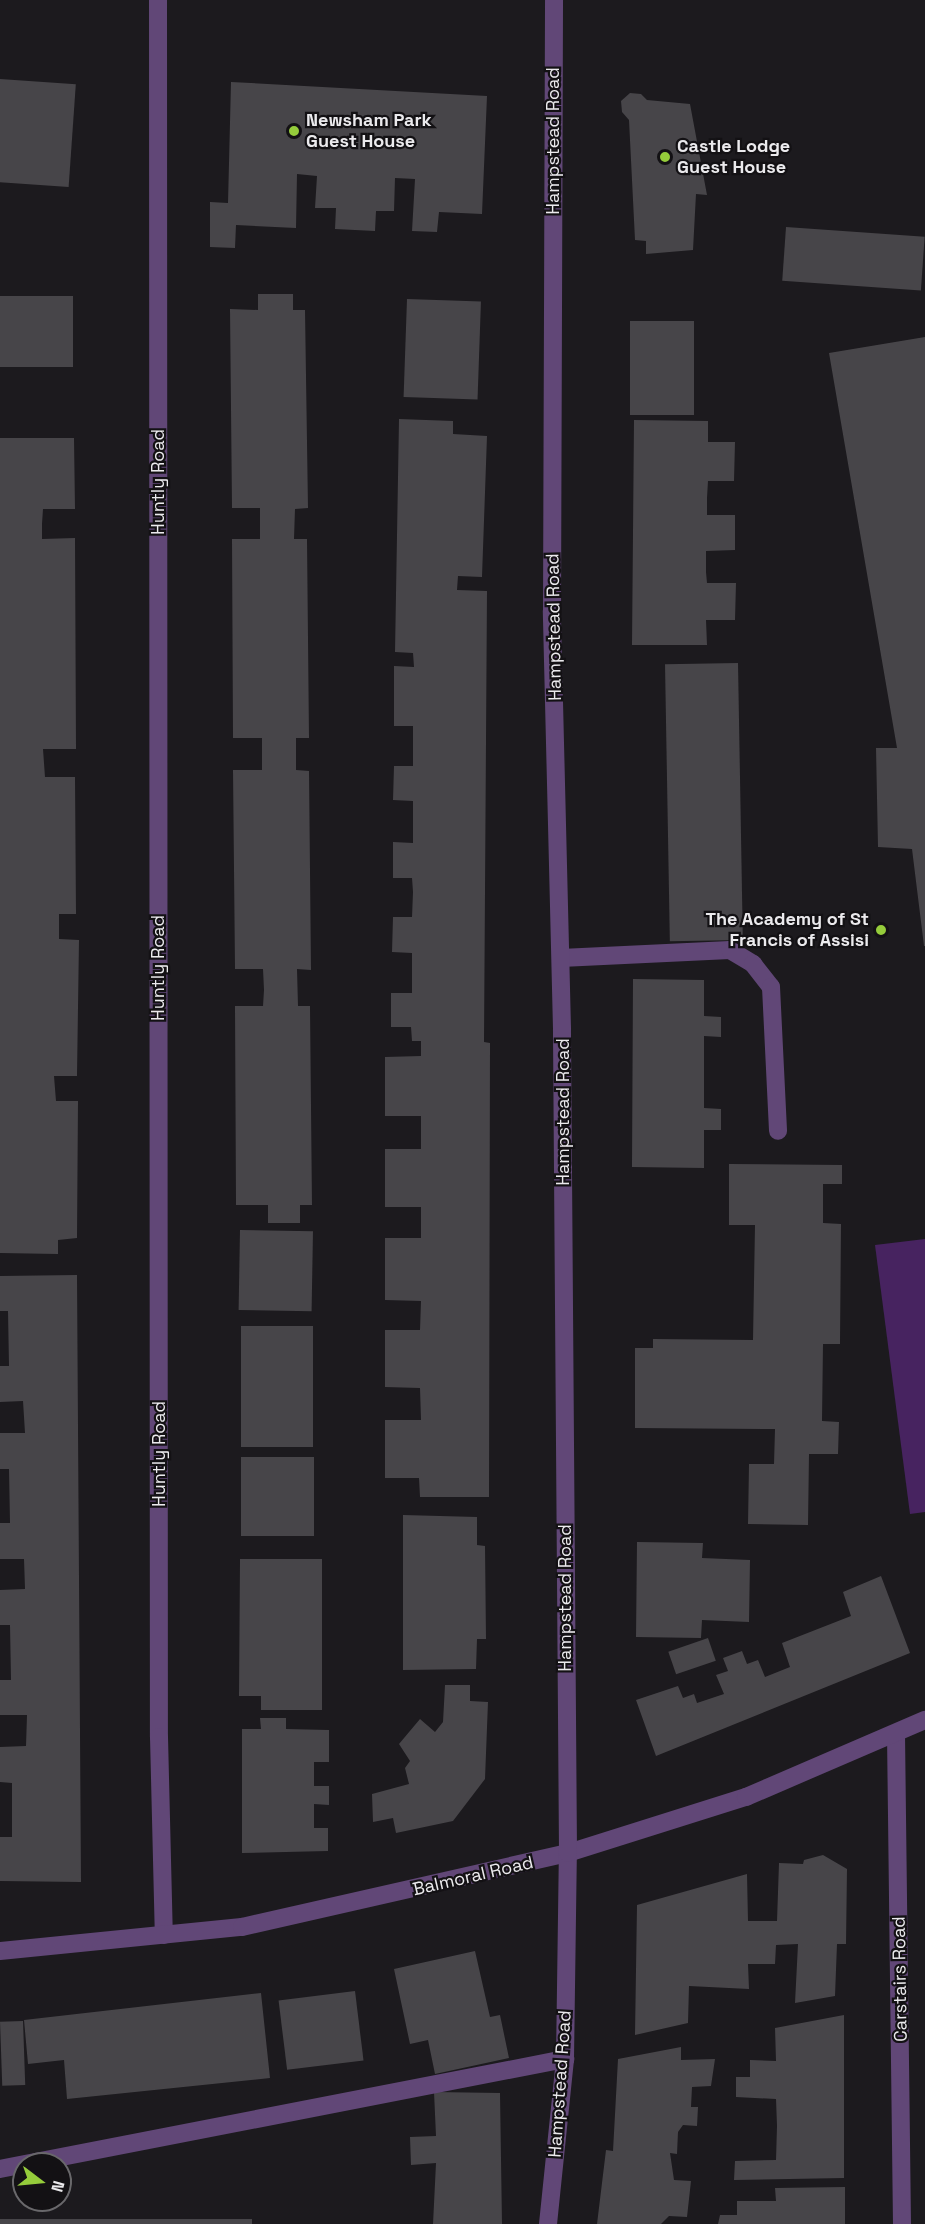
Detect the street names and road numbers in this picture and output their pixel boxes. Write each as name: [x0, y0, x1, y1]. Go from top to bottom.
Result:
street label: Hampstead Road: [542, 67, 564, 215]
street label: Huntly Road: [147, 429, 169, 535]
street label: Hampstead Road: [542, 553, 566, 701]
street label: Huntly Road: [147, 915, 169, 1021]
street label: Hampstead Road: [552, 1038, 574, 1186]
street label: Huntly Road: [148, 1401, 170, 1507]
street label: Hampstead Road: [554, 1524, 576, 1672]
street label: Balmoral Road: [410, 1852, 536, 1900]
street label: Carstairs Road: [888, 1916, 912, 2042]
street label: Hampstead Road: [544, 2010, 576, 2158]

